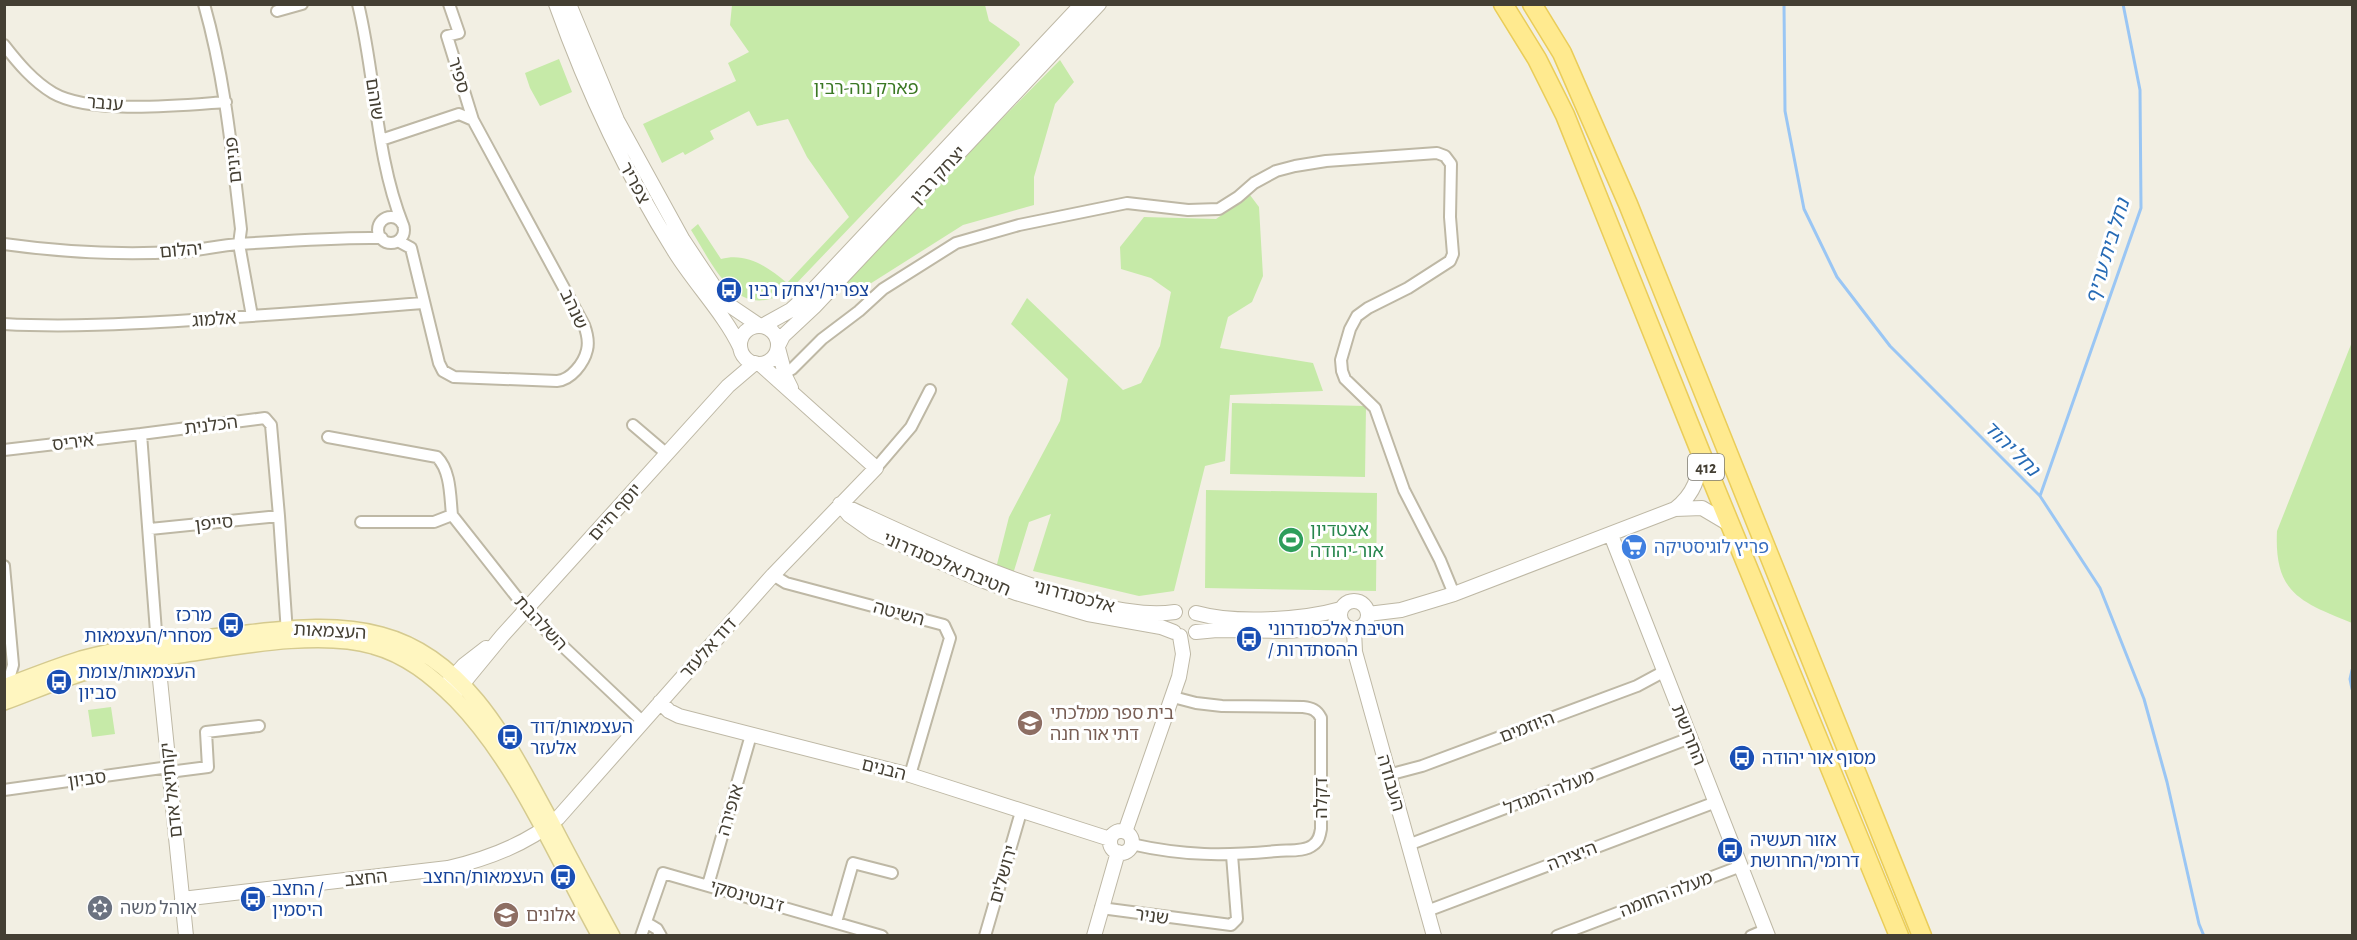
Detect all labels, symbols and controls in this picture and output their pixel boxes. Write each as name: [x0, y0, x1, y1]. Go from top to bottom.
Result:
street label: ספיר: [444, 55, 472, 95]
street label: שוהם: [362, 77, 386, 121]
park label: פארק נוה-רבין: [813, 80, 919, 98]
street label: ענבר: [86, 93, 124, 115]
street label: פנינים: [223, 136, 245, 184]
street label: יצחק רבין: [908, 143, 970, 208]
street label: צפריר: [616, 160, 652, 207]
water label: נחל בית עריף: [2083, 195, 2134, 306]
street label: יהלום: [159, 239, 203, 262]
bus stop icon: צפריר/יצחק רבין: [714, 275, 744, 305]
place label: צפריר/יצחק רבין: [748, 282, 869, 300]
street label: שנהב: [556, 287, 590, 332]
street label: אלמוג: [191, 308, 237, 331]
street label: הכלנית: [183, 413, 239, 438]
water label: נחל יהוד: [1980, 417, 2044, 481]
street label: איריס: [51, 431, 95, 454]
road number: 412: [1688, 454, 1724, 480]
street label: יוסף חיים: [586, 481, 646, 545]
street label: סייפן: [194, 513, 234, 535]
place label: אצטדיון אור-יהודה: [1310, 522, 1384, 561]
sports icon: אצטדיון אור-יהודה: [1276, 525, 1306, 555]
street label: חטיבת אלכסנדרוני: [880, 529, 1013, 600]
supermarket icon: פריץ לוגיסטיקה: [1619, 532, 1649, 562]
place label: פריץ לוגיסטיקה: [1654, 538, 1769, 557]
street label: אלכסנדרוני: [1031, 577, 1117, 616]
street label: השלהבת: [511, 592, 571, 655]
street label: השיטה: [871, 599, 926, 629]
place label: מרכז מסחרי/העצמאות: [84, 607, 212, 646]
bus stop icon: מרכז מסחרי/העצמאות: [216, 610, 246, 640]
street label: דוד אלעזר: [676, 614, 741, 682]
place label: חטיבת אלכסנדרוני / ההסתדרות: [1268, 620, 1404, 660]
street label: העצמאות: [293, 621, 367, 643]
bus stop icon: חטיבת אלכסנדרוני / ההסתדרות: [1234, 624, 1264, 654]
place label: העצמאות/צומת סביון: [78, 664, 196, 703]
bus stop icon: העצמאות/צומת סביון: [44, 667, 74, 697]
street label: החרושת: [1668, 703, 1708, 768]
place label: בית ספר ממלכתי דתי אור חנה: [1050, 704, 1174, 744]
school or university icon: בית ספר ממלכתי דתי אור חנה: [1015, 708, 1045, 738]
street label: היוזמים: [1498, 709, 1557, 747]
place label: העצמאות/דוד אלעזר: [530, 719, 633, 758]
bus stop icon: העצמאות/דוד אלעזר: [495, 722, 525, 752]
street label: יקותיאל אדם: [157, 741, 186, 839]
bus stop icon: מסוף אור יהודה: [1727, 743, 1757, 773]
place label: מסוף אור יהודה: [1762, 750, 1876, 768]
street label: העבודה: [1373, 753, 1407, 814]
street label: הבנים: [860, 756, 908, 784]
street label: מעלה המגדל: [1501, 766, 1597, 818]
street label: סביון: [67, 768, 107, 792]
street label: דקלה: [1312, 777, 1331, 819]
street label: אופירה: [715, 782, 747, 838]
place label: אזור תעשיה דרומי/החרושת: [1750, 832, 1860, 871]
bus stop icon: אזור תעשיה דרומי/החרושת: [1715, 835, 1745, 865]
street label: היצירה: [1545, 839, 1600, 875]
street label: ירושלים: [986, 843, 1021, 905]
bus stop icon: העצמאות/החצב: [548, 862, 578, 892]
street label: החצב: [344, 868, 388, 890]
street label: מעלה החומה: [1617, 868, 1715, 921]
place label: העצמאות/החצב: [423, 869, 544, 887]
street label: ז'בוטינסקי: [708, 878, 786, 916]
place label: החצב / היסמין: [272, 881, 324, 920]
bus stop icon: החצב / היסמין: [238, 884, 268, 914]
synagogue icon: אוהל משה: [85, 893, 115, 923]
place label: אוהל משה: [120, 899, 197, 918]
school or university icon: אלונים: [491, 900, 521, 930]
place label: אלונים: [526, 906, 576, 925]
street label: שניר: [1134, 906, 1170, 928]

